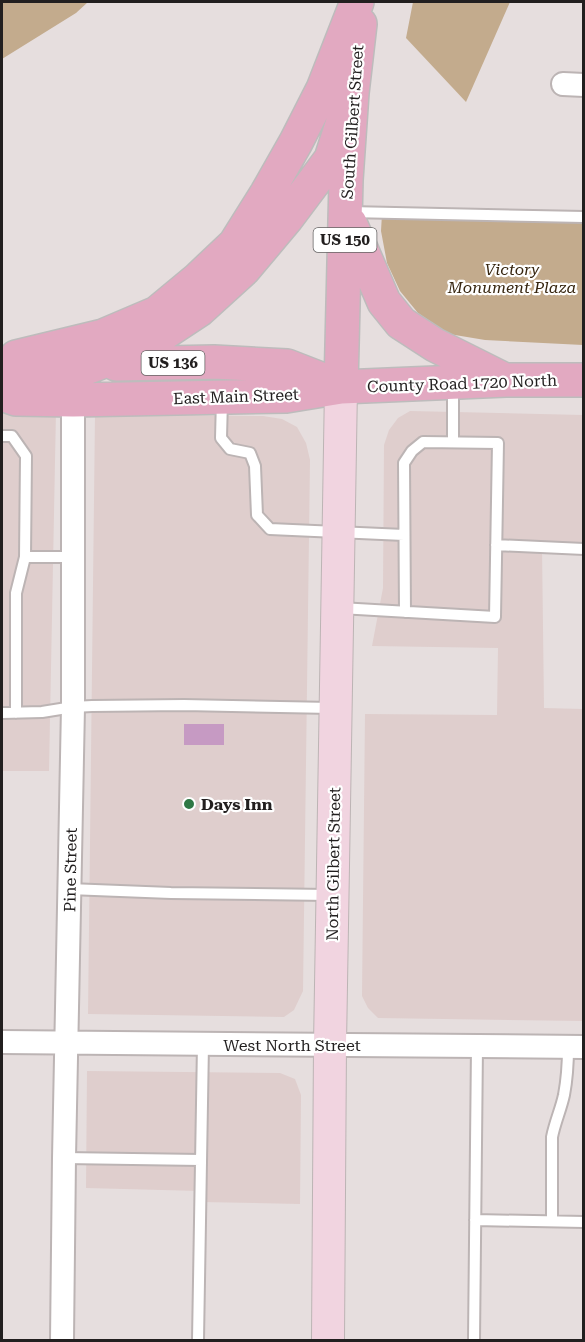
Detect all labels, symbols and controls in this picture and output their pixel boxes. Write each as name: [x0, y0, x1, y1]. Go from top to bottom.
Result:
street label: South Gilbert Street: [338, 44, 367, 200]
road number: US 150: [314, 228, 376, 252]
park label: Victory Monument Plaza: [447, 260, 576, 297]
road number: US 136: [142, 351, 204, 375]
street label: County Road 1720 North: [367, 371, 557, 396]
street label: East Main Street: [173, 385, 299, 408]
street label: North Gilbert Street: [323, 787, 344, 941]
place label: Days Inn: [201, 795, 273, 814]
marker: Days Inn: [182, 797, 196, 811]
street label: Pine Street: [60, 828, 81, 912]
street label: West North Street: [223, 1036, 361, 1055]

